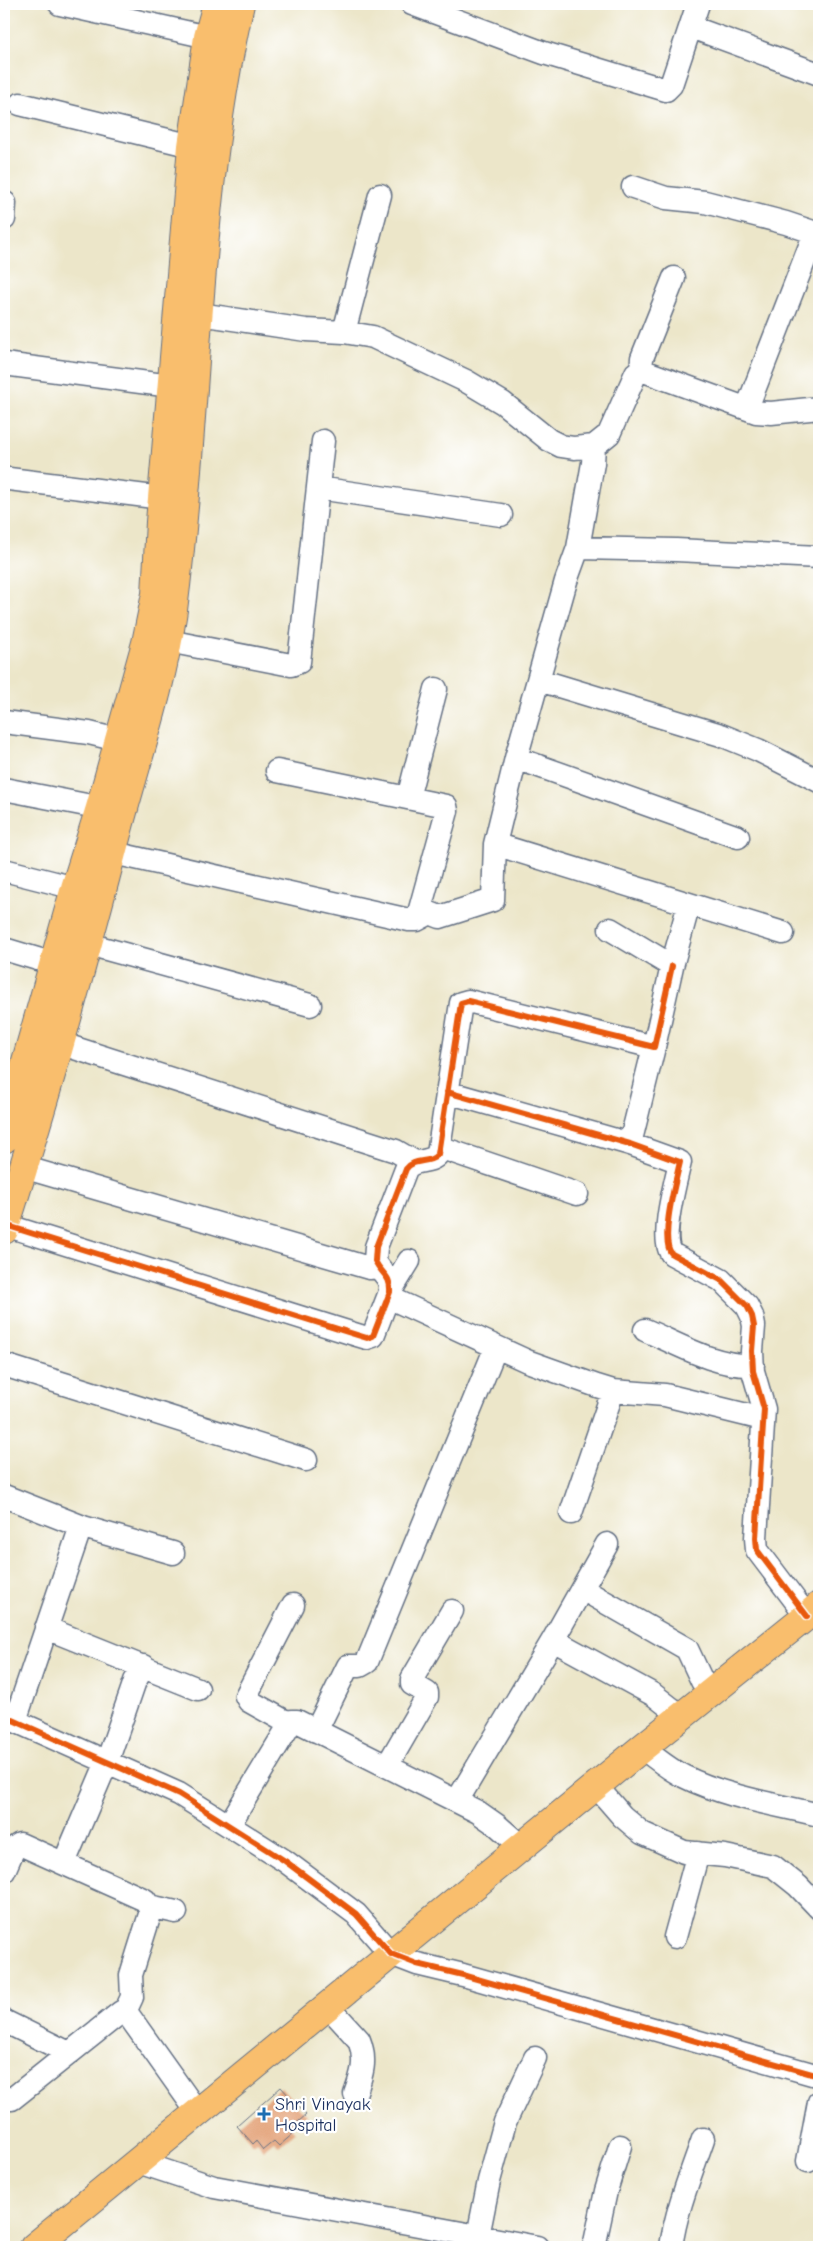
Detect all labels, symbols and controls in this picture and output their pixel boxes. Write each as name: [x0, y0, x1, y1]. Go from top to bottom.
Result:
place label: Shri Vinayak Hospital: [275, 2094, 371, 2136]
marker: Shri Vinayak Hospital: [257, 2107, 271, 2121]

